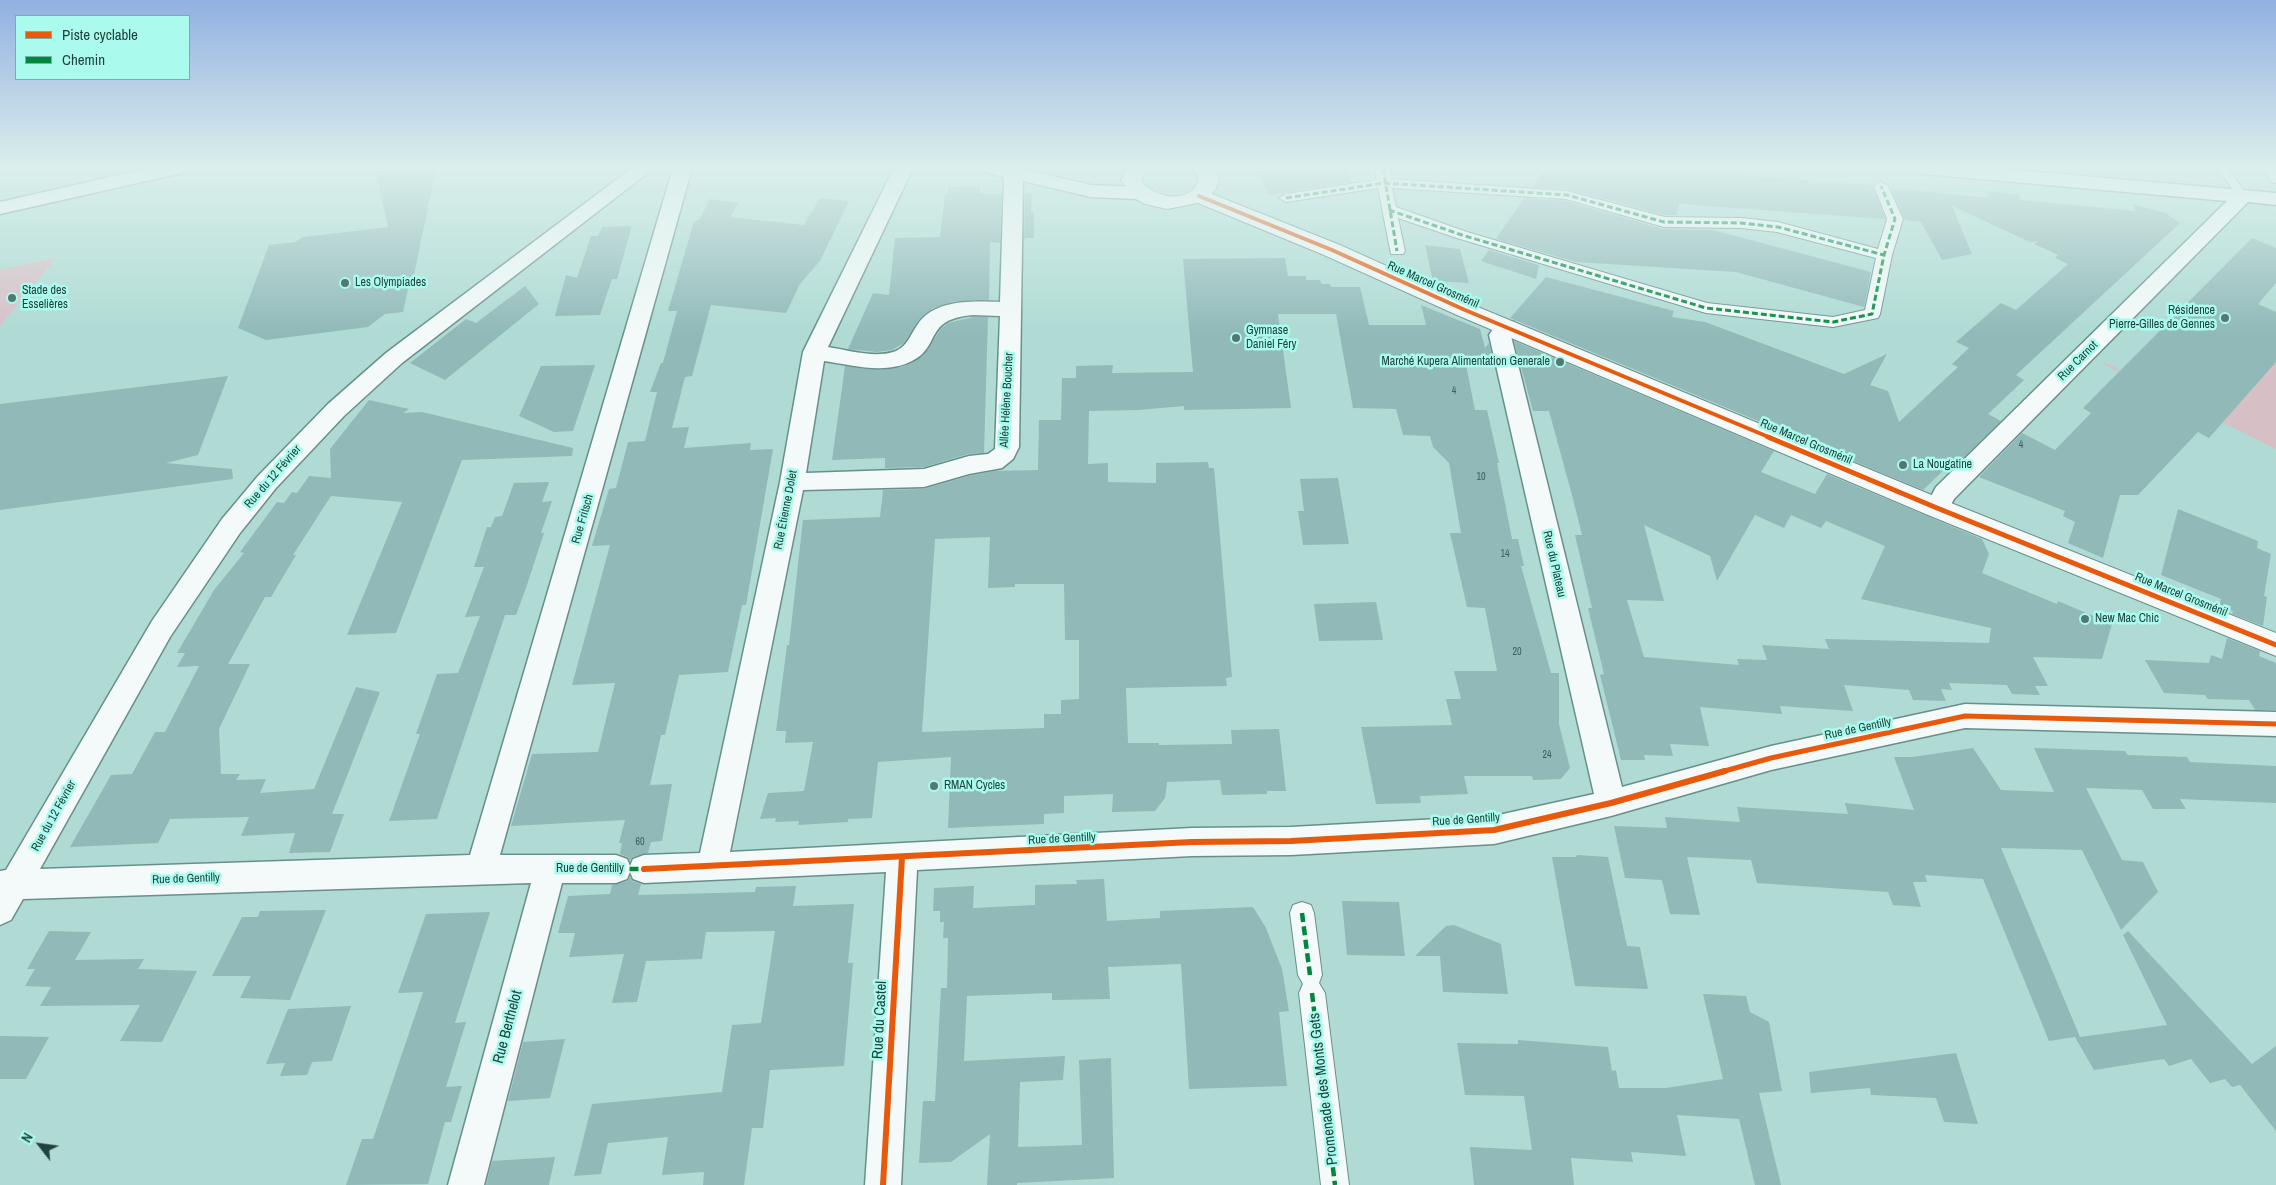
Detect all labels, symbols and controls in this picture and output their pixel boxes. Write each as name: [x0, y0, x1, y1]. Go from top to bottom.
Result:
legend: [15, 15, 190, 80]
text: Piste cyclable: [62, 24, 138, 45]
text: Chemin: [62, 49, 105, 70]
street label: Rue Marcel Grosménil: [1385, 258, 1481, 312]
place label: Les Olympiades: [355, 276, 426, 290]
marker: Les Olympiades: [339, 277, 351, 289]
place label: Stade des Esselières: [22, 284, 68, 312]
marker: Stade des Esselières: [6, 292, 18, 304]
place label: Résidence Pierre-Gilles de Gennes: [2109, 304, 2215, 332]
marker: Résidence Pierre-Gilles de Gennes: [2219, 312, 2231, 324]
place label: Gymnase Daniel Féry: [1246, 324, 1296, 352]
marker: Gymnase Daniel Féry: [1230, 332, 1242, 344]
street label: Rue Carnot: [2055, 338, 2101, 384]
street label: Allée Hélène Boucher: [997, 352, 1017, 448]
place label: Marché Kupera Alimentation Generale: [1382, 355, 1550, 369]
marker: Marché Kupera Alimentation Generale: [1554, 356, 1566, 368]
house number: 4: [1452, 385, 1456, 397]
street label: Rue Marcel Grosménil: [1758, 416, 1854, 468]
house number: 4: [2019, 439, 2023, 451]
street label: Rue du 12 Février: [242, 443, 304, 511]
place label: La Nougatine: [1913, 458, 1972, 472]
marker: La Nougatine: [1897, 459, 1909, 471]
street label: Rue Étienne Dolet: [771, 469, 801, 551]
house number: 10: [1476, 471, 1486, 483]
street label: Rue Fritsch: [569, 493, 597, 545]
street label: Rue du Plateau: [1539, 529, 1569, 599]
house number: 14: [1500, 548, 1510, 560]
street label: Rue Marcel Grosménil: [2133, 570, 2229, 620]
place label: New Mac Chic: [2095, 612, 2159, 626]
marker: New Mac Chic: [2079, 613, 2091, 625]
house number: 20: [1512, 646, 1522, 658]
street label: Rue de Gentilly: [1823, 715, 1893, 743]
house number: 24: [1542, 749, 1552, 761]
street label: Rue du 12 Février: [29, 778, 79, 854]
place label: RMAN Cycles: [944, 779, 1005, 793]
marker: RMAN Cycles: [928, 780, 940, 792]
street label: Rue de Gentilly: [1432, 810, 1500, 830]
street label: Rue de Gentilly: [1028, 830, 1096, 848]
house number: 60: [635, 836, 645, 848]
street label: Rue de Gentilly: [556, 862, 624, 876]
street label: Rue de Gentilly: [152, 871, 220, 887]
street label: Rue du Castel: [869, 981, 891, 1059]
street label: Rue Berthelot: [490, 988, 526, 1066]
street label: Promenade des Monts Gets: [1306, 1012, 1342, 1166]
north arrow: [15, 1120, 65, 1170]
text: N: [17, 1129, 37, 1146]

